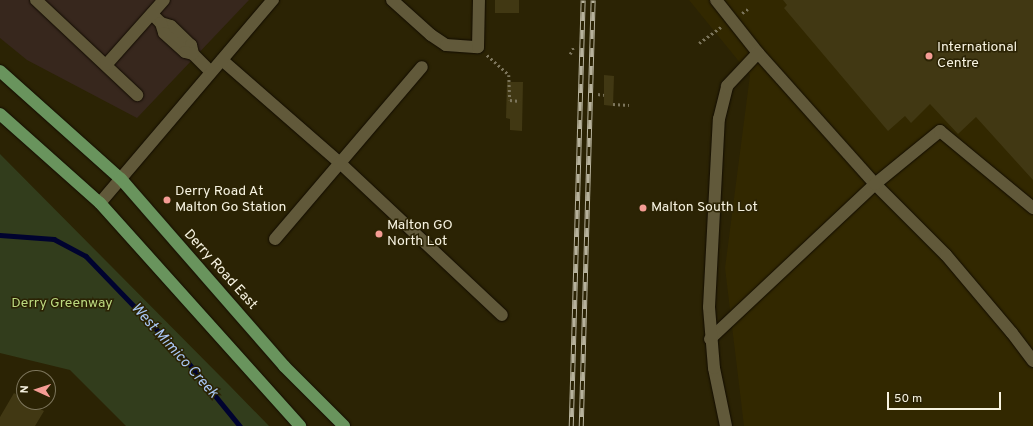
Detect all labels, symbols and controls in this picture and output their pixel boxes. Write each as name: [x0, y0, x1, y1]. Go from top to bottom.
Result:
place label: International Centre: [937, 40, 1017, 72]
marker: International Centre: [924, 51, 934, 61]
place label: Derry Road At Malton Go Station: [175, 184, 286, 216]
marker: Derry Road At Malton Go Station: [162, 195, 172, 205]
place label: Malton South Lot: [651, 200, 758, 216]
marker: Malton South Lot: [638, 203, 648, 213]
place label: Malton GO North Lot: [387, 218, 453, 250]
street label: Derry Road East: [180, 227, 260, 313]
marker: Malton GO North Lot: [374, 229, 384, 239]
park label: Derry Greenway: [11, 296, 113, 312]
water label: West Mimico Creek: [126, 300, 222, 402]
north arrow: [16, 370, 56, 410]
scale bar: [889, 384, 1003, 410]
text: N: [18, 385, 32, 394]
text: 50 m: [894, 391, 922, 407]

